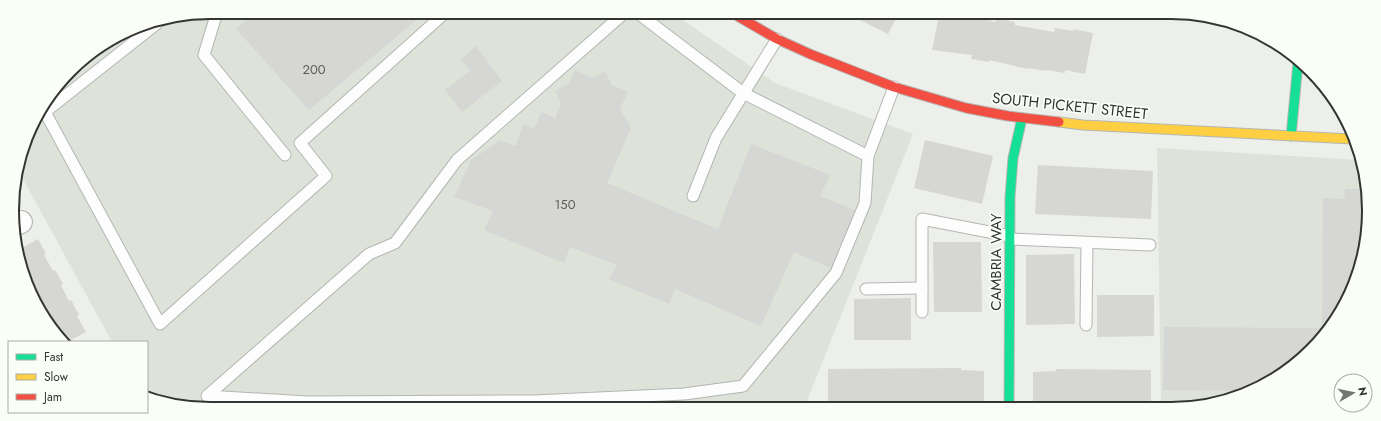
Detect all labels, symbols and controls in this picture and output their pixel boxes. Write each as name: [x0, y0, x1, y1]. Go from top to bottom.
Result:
house number: 200: [303, 60, 326, 79]
street label: SOUTH PICKETT STREET: [991, 87, 1149, 125]
house number: 150: [555, 195, 576, 214]
street label: CAMBRIA WAY: [985, 213, 1007, 311]
legend: [8, 341, 148, 413]
text: Fast: [44, 348, 63, 366]
text: Slow: [44, 368, 69, 386]
north arrow: [1333, 373, 1373, 413]
text: N: [1354, 386, 1371, 397]
text: Jam: [42, 388, 62, 406]

